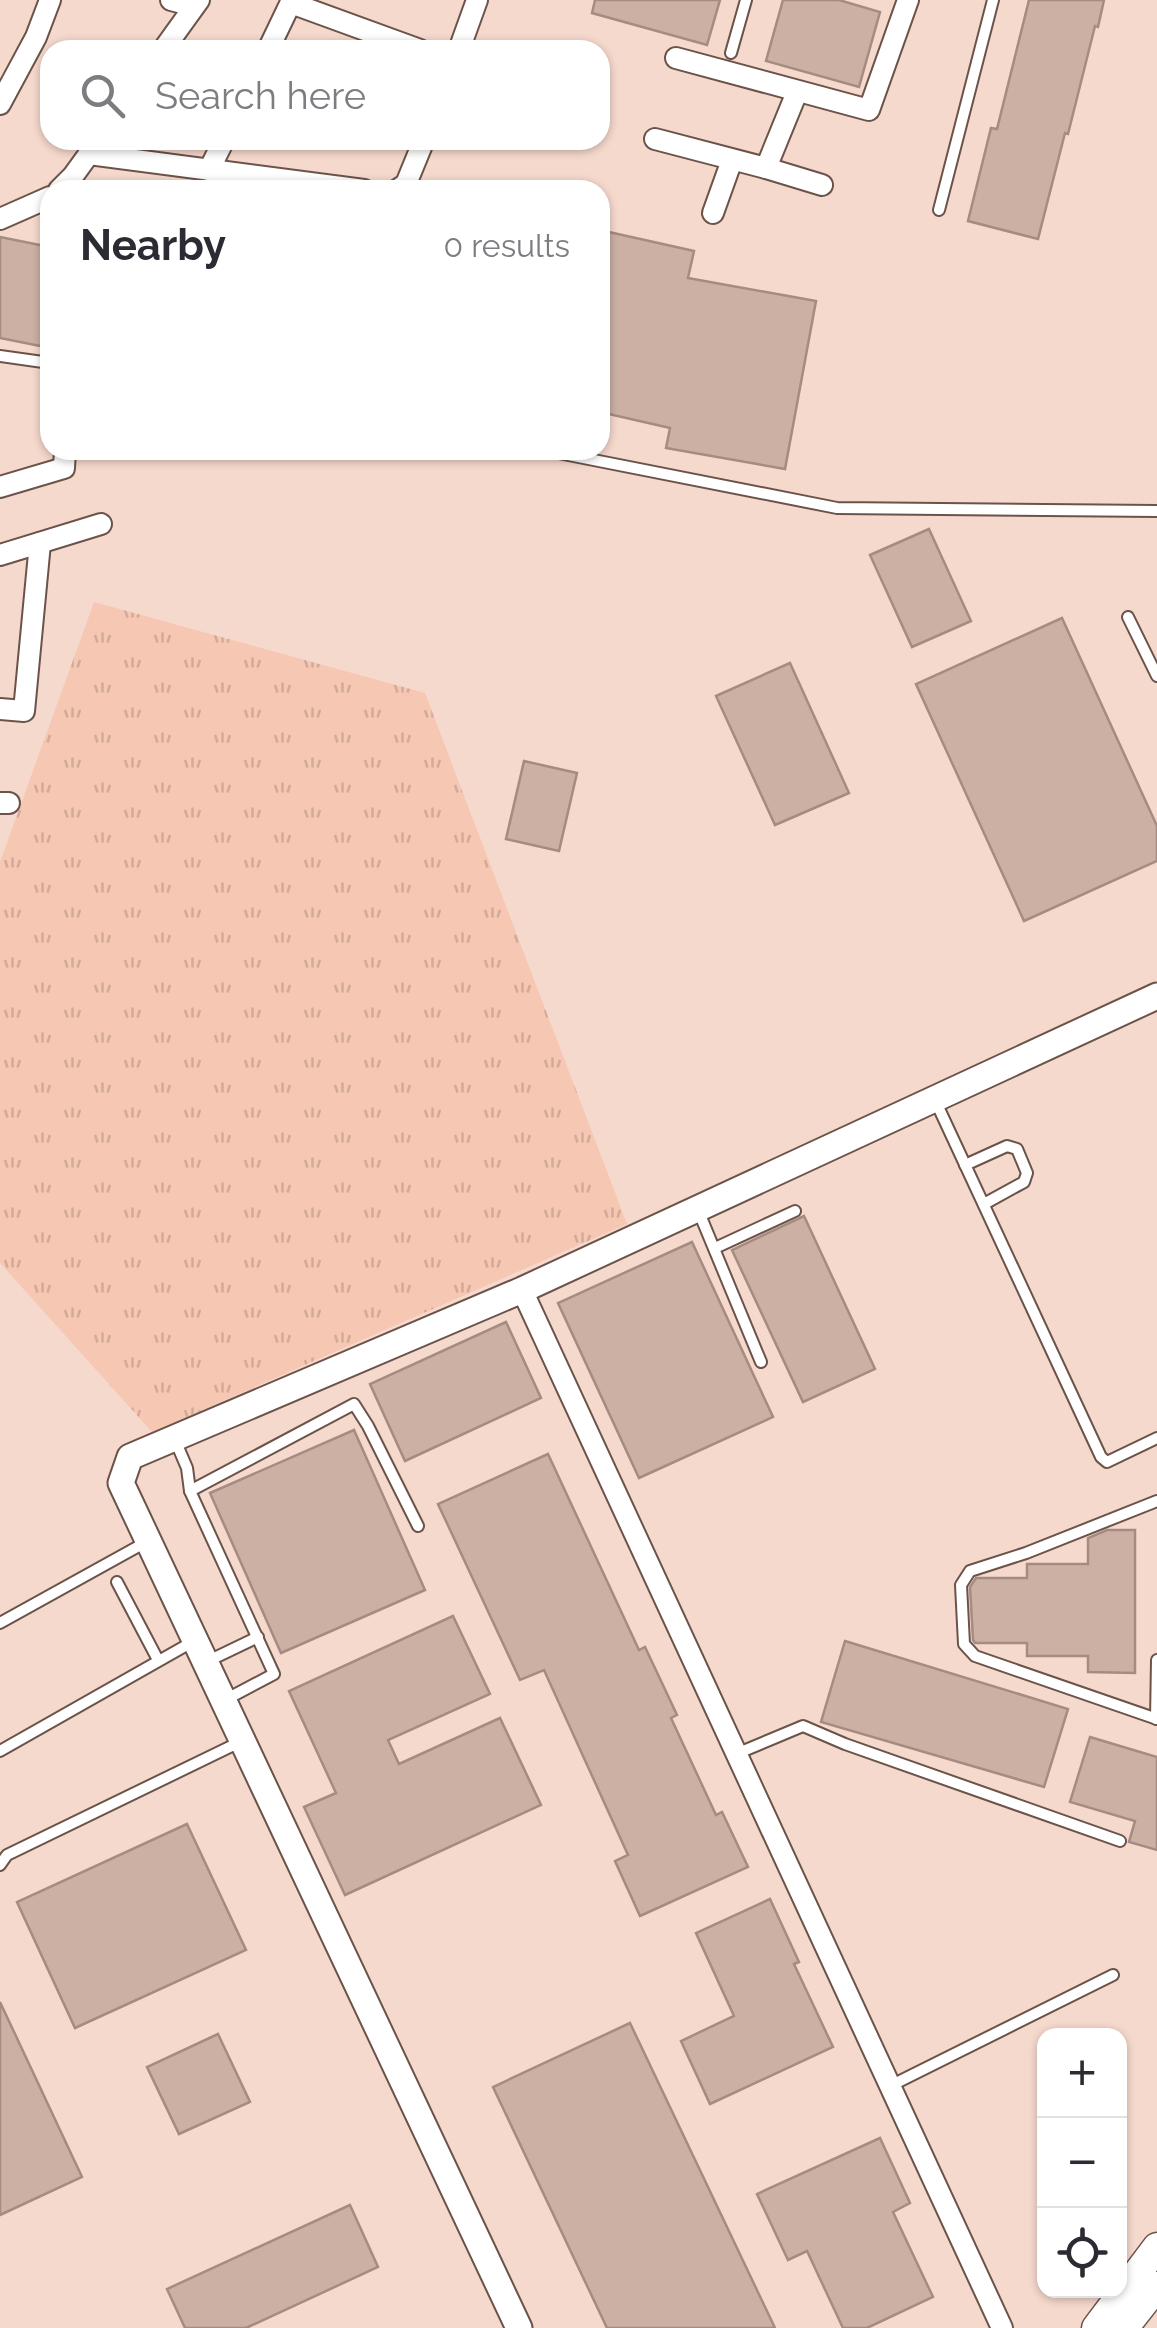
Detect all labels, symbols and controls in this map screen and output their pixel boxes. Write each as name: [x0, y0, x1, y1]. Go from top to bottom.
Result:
search box: [40, 40, 610, 150]
icon: search: [75, 68, 130, 123]
text: Search here: [155, 73, 366, 118]
text: Nearby: [80, 221, 226, 270]
text: 0 results: [443, 227, 570, 264]
map controls: [1037, 2028, 1127, 2298]
button: +: [1037, 2028, 1127, 2118]
button: −: [1037, 2118, 1127, 2208]
button: locate: [1037, 2208, 1127, 2298]

